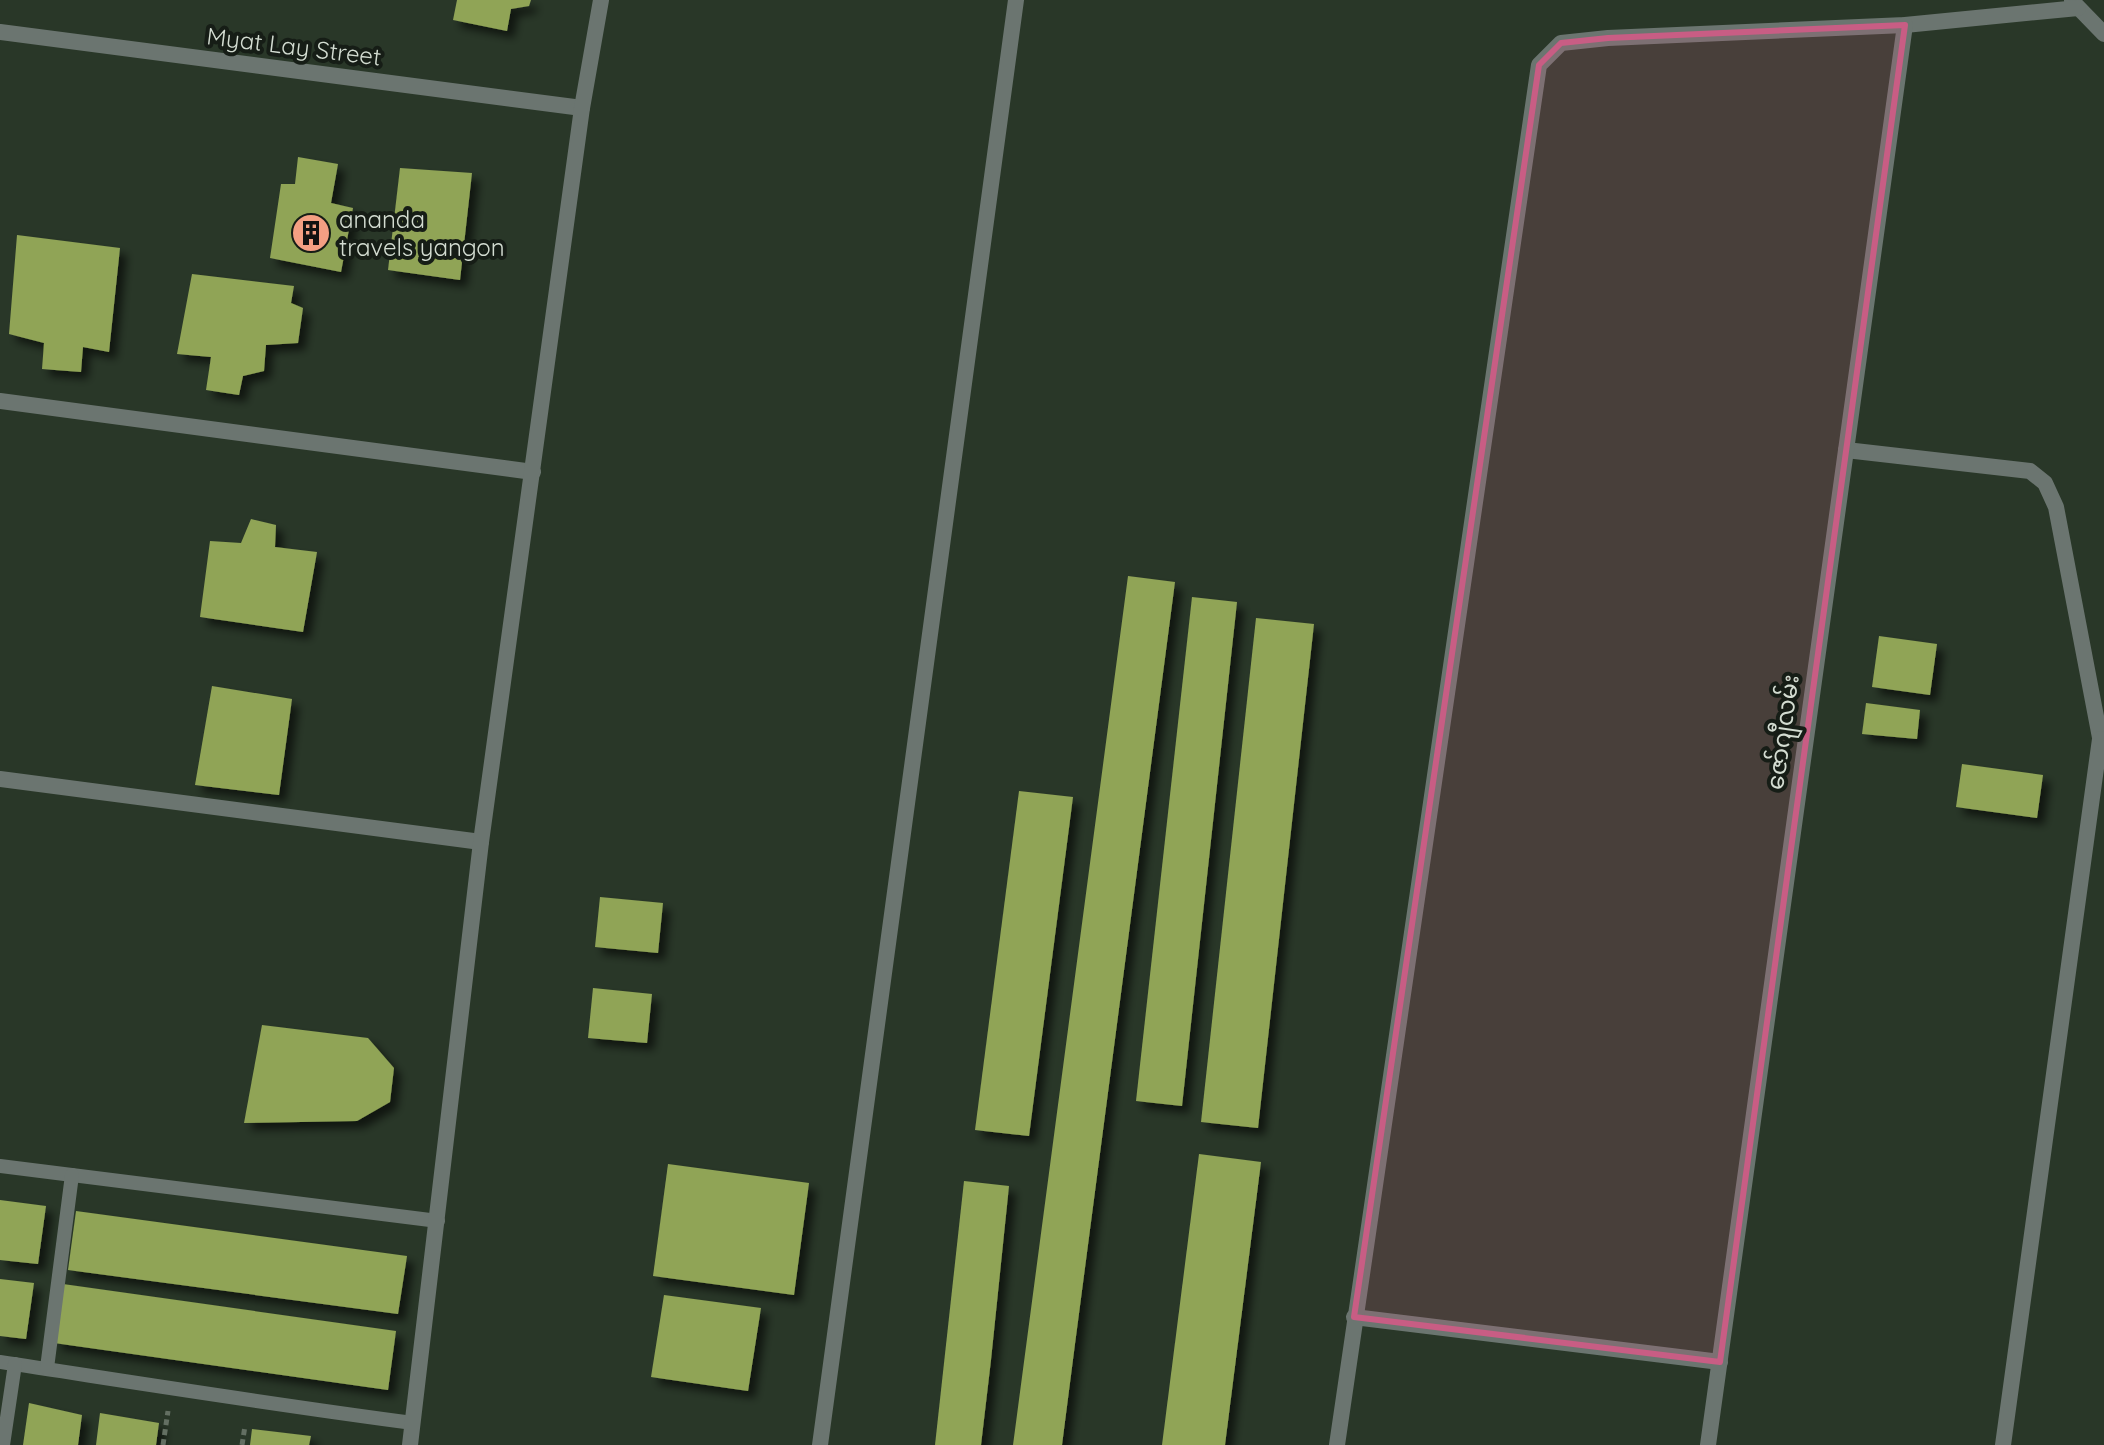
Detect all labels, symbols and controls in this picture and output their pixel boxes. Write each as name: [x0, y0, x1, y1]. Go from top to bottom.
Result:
street label: Myat Lay Street: [205, 20, 383, 72]
place label: ananda travels yangon: [339, 204, 505, 262]
building icon: ananda travels yangon: [290, 212, 332, 254]
street label: ဇော်ဂျီလမ်း: [1759, 673, 1810, 792]

